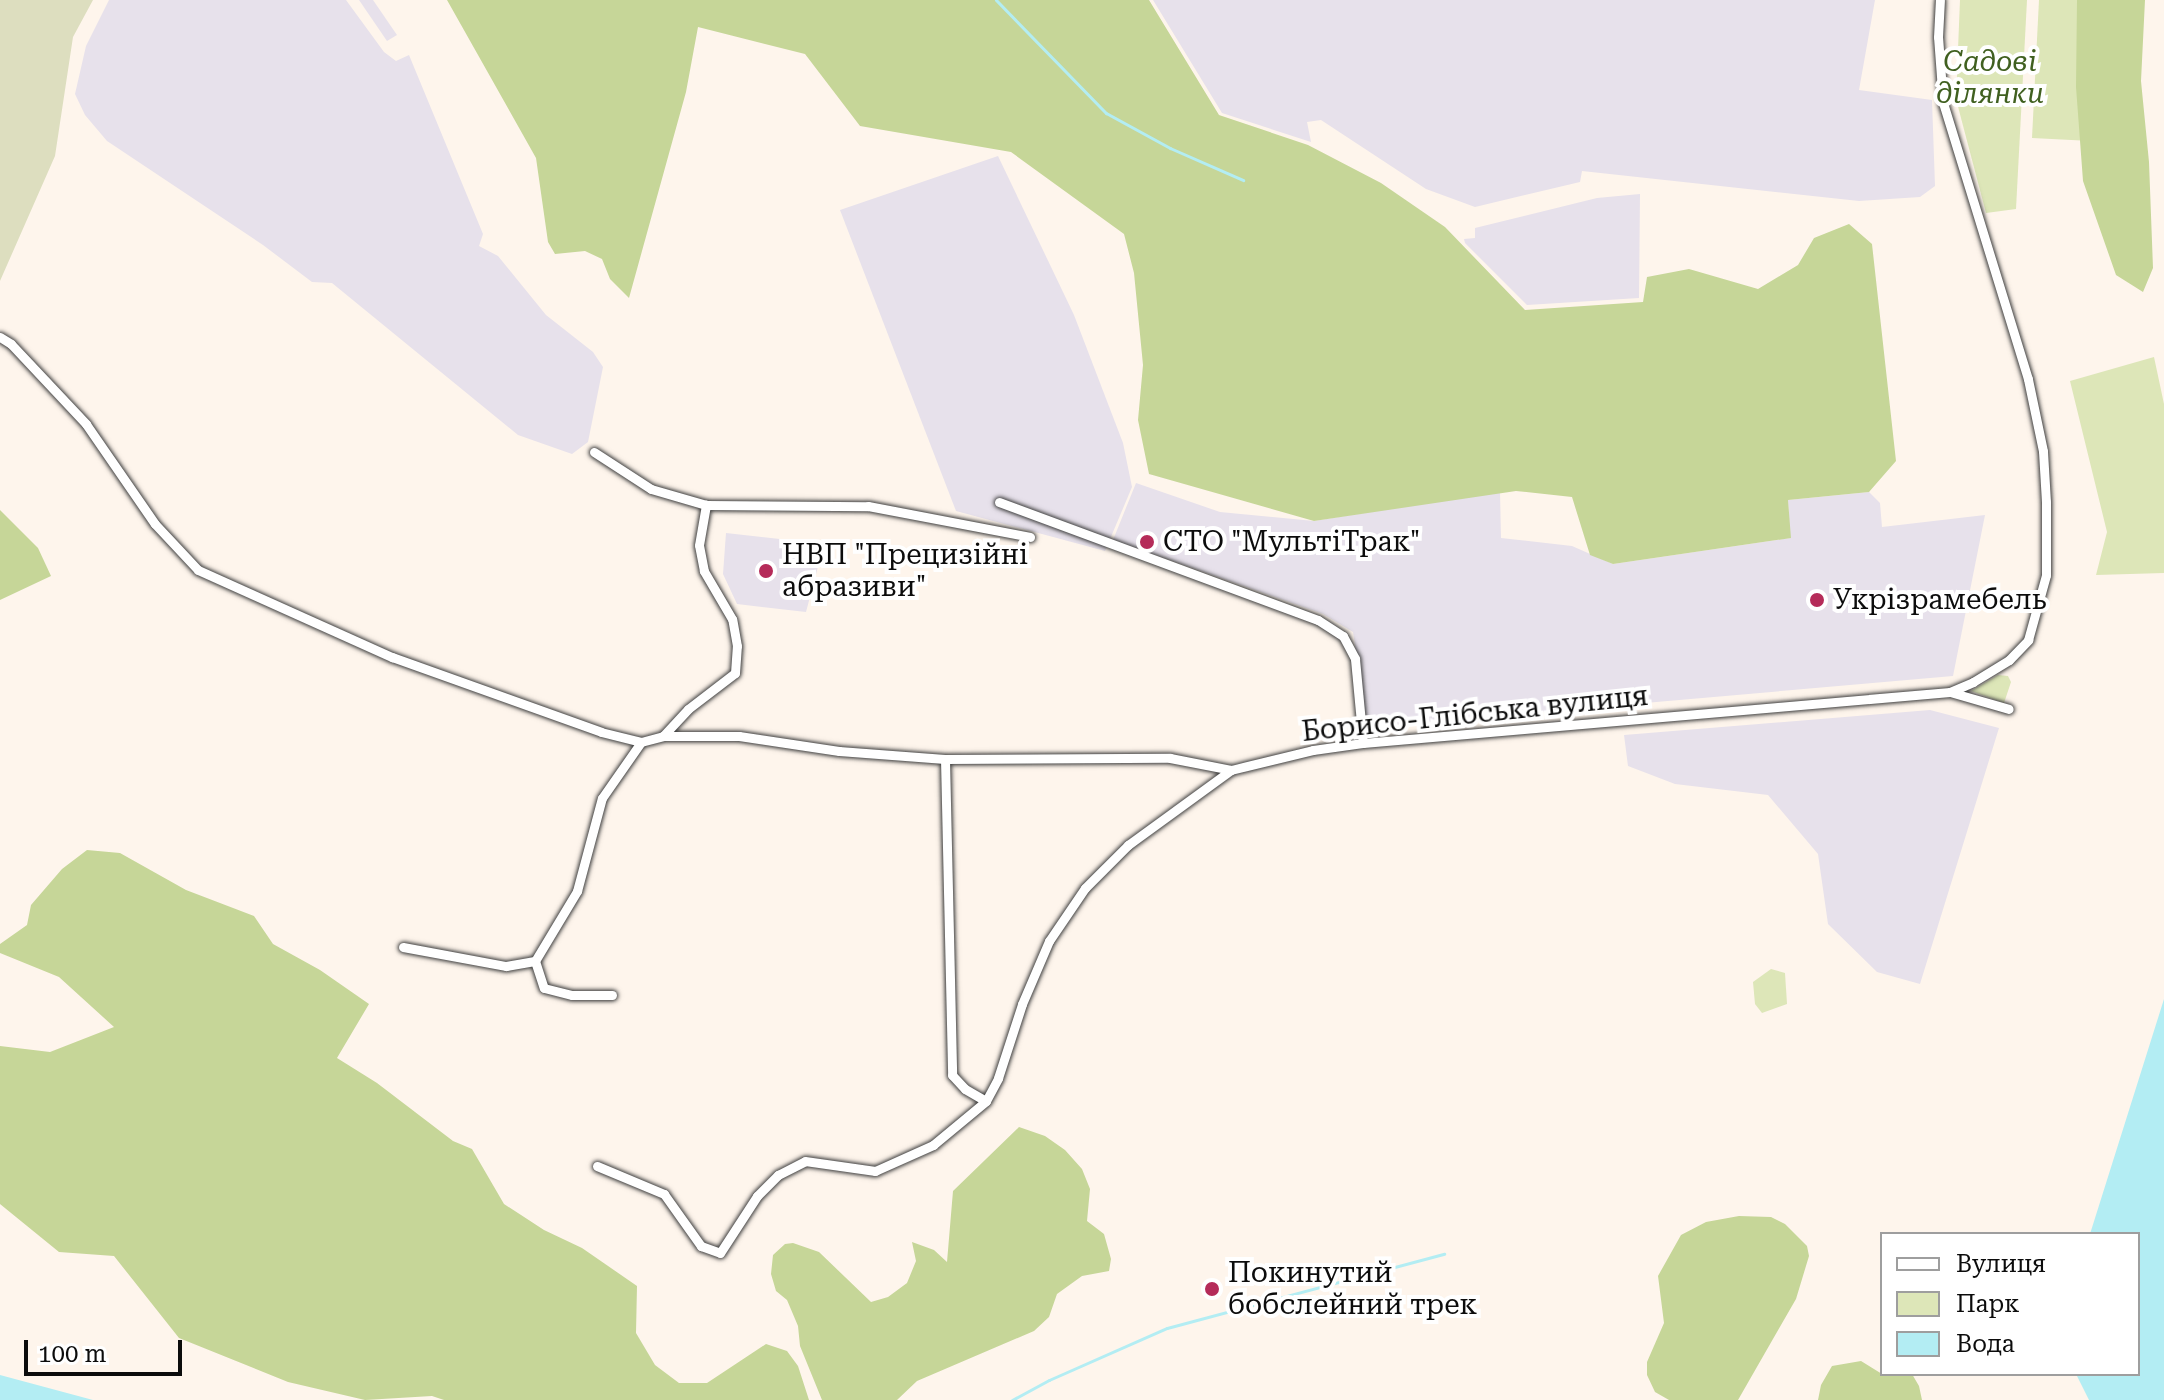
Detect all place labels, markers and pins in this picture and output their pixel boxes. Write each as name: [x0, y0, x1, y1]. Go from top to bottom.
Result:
place label: СТО "МультіТрак": [1163, 525, 1420, 559]
marker: СТО "МультіТрак": [1138, 533, 1156, 551]
place label: НВП "Прецизійні абразиви": [782, 538, 1028, 604]
marker: НВП "Прецизійні абразиви": [757, 562, 775, 580]
place label: Укрізрамебель: [1833, 583, 2046, 617]
marker: Укрізрамебель: [1808, 591, 1826, 609]
place label: Покинутий бобслейний трек: [1228, 1256, 1477, 1322]
marker: Покинутий бобслейний трек: [1203, 1280, 1221, 1298]

